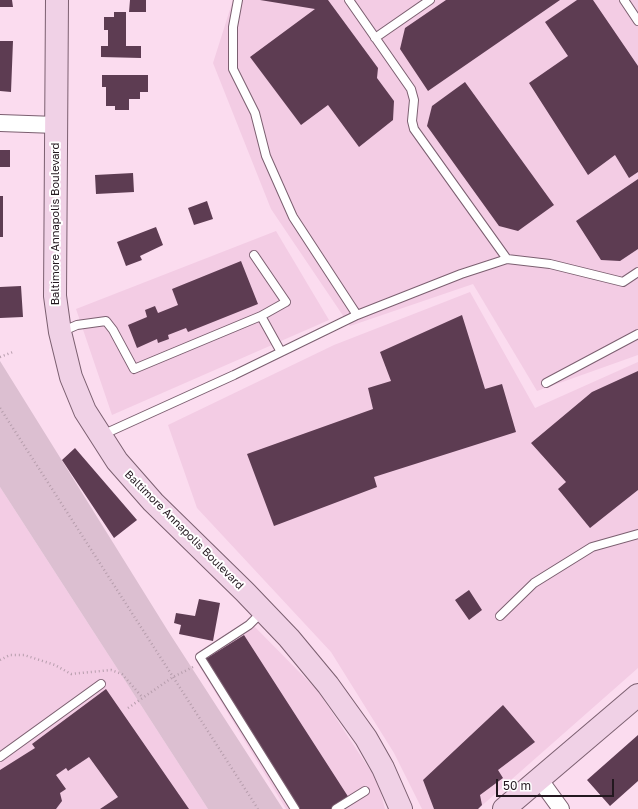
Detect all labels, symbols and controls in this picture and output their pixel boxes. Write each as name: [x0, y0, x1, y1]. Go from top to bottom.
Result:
street label: Baltimore Annapolis Boulevard: [49, 143, 63, 305]
street label: Baltimore Annapolis Boulevard: [122, 468, 246, 592]
scale bar: [498, 771, 616, 797]
text: 50 m: [503, 778, 531, 793]

